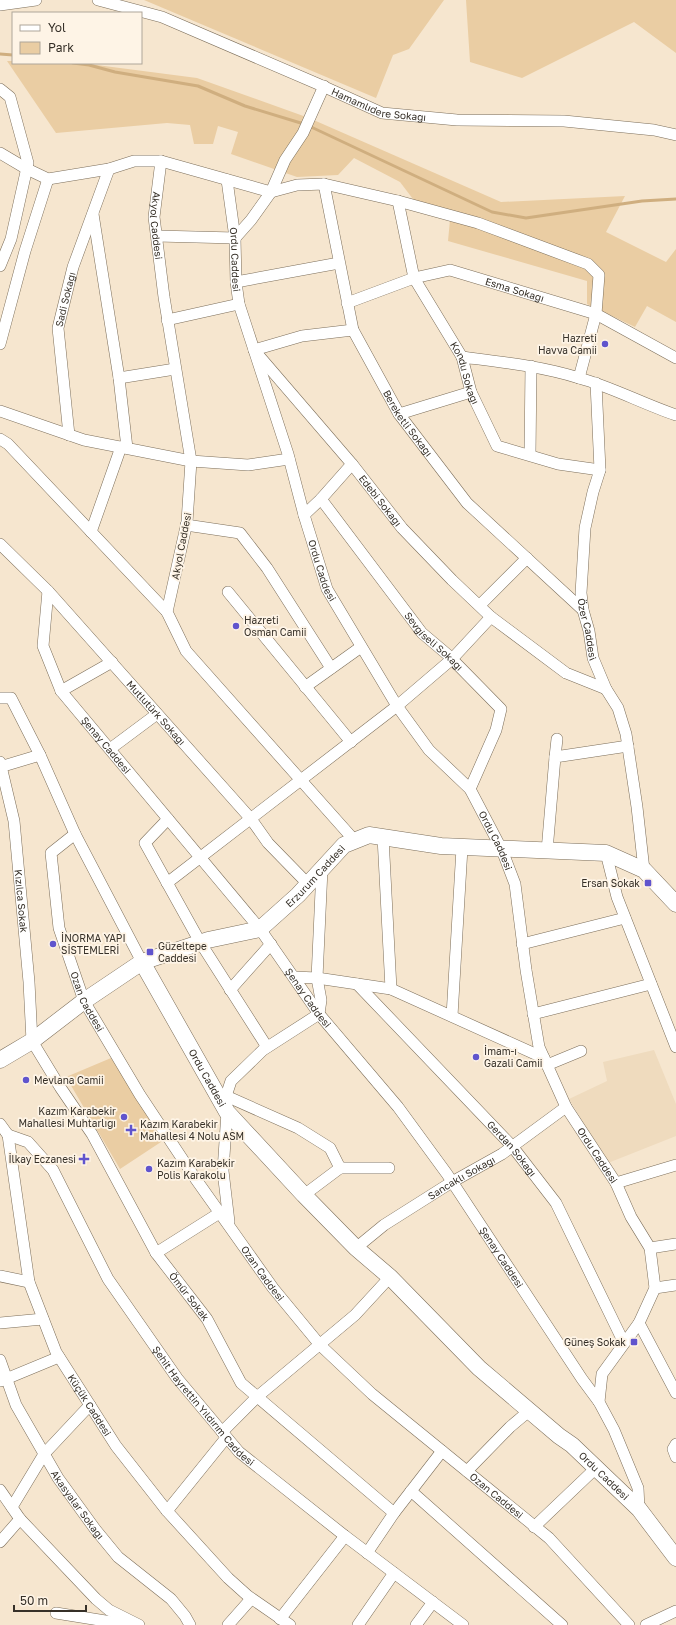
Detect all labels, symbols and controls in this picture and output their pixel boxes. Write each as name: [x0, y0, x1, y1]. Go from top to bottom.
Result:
legend: [12, 12, 142, 64]
text: Yol: [48, 20, 66, 35]
text: Park: [48, 40, 74, 55]
street label: Hamamlıdere Sokağı: [330, 85, 427, 123]
street label: Akyol Caddesi: [148, 191, 165, 260]
street label: Ordu Caddesi: [228, 226, 243, 292]
street label: Sadi Sokağı: [53, 271, 78, 328]
street label: Esma Sokağı: [484, 275, 546, 304]
place label: Hazreti Havva Camii: [538, 332, 597, 356]
street label: Kondu Sokağı: [448, 339, 482, 406]
marker: Hazreti Havva Camii: [600, 339, 610, 349]
street label: Bereketli Sokağı: [381, 388, 435, 459]
street label: Edebi Sokağı: [357, 472, 404, 529]
street label: Akyol Caddesi: [169, 511, 193, 581]
street label: Ordu Caddesi: [306, 538, 339, 603]
street label: Özer Caddesi: [576, 597, 599, 662]
street label: Sevgiseli Sokağı: [402, 609, 466, 673]
place label: Hazreti Osman Camii: [244, 614, 307, 638]
marker: Hazreti Osman Camii: [231, 621, 241, 631]
street label: Mutlutürk Sokağı: [124, 678, 188, 747]
street label: Şenay Caddesi: [79, 714, 133, 776]
street label: Ordu Caddesi: [476, 809, 515, 872]
street label: Erzurum Caddesi: [283, 842, 347, 909]
street label: Kızılca Sokak: [13, 869, 30, 933]
place label: Ersan Sokak: [581, 877, 640, 889]
marker: Ersan Sokak: [643, 878, 653, 888]
place label: İNORMA YAPI SİSTEMLERİ: [61, 931, 126, 956]
marker: İNORMA YAPI SİSTEMLERİ: [48, 939, 58, 949]
place label: Güzeltepe Caddesi: [158, 940, 207, 964]
marker: Güzeltepe Caddesi: [145, 947, 155, 957]
street label: Şenay Caddesi: [283, 966, 334, 1030]
street label: Ozan Caddesi: [68, 970, 107, 1034]
place label: İmam-ı Gazali Camii: [484, 1044, 543, 1069]
street label: Ordu Caddesi: [186, 1047, 229, 1109]
marker: İmam-ı Gazali Camii: [471, 1052, 481, 1062]
place label: Mevlana Camii: [34, 1074, 104, 1086]
marker: Mevlana Camii: [21, 1075, 31, 1085]
place label: Kazım Karabekir Mahallesi Muhtarlığı: [18, 1105, 116, 1129]
marker: Kazım Karabekir Mahallesi Muhtarlığı: [119, 1112, 129, 1122]
place label: Kazım Karabekir Mahallesi 4 Nolu ASM: [140, 1118, 244, 1142]
street label: Gerdan Sokağı: [485, 1118, 539, 1179]
marker: Kazım Karabekir Mahallesi 4 Nolu ASM: [125, 1124, 137, 1136]
street label: Ordu Caddesi: [575, 1125, 620, 1185]
place label: İlkay Eczanesi: [8, 1152, 76, 1165]
street label: Sancaklı Sokağı: [425, 1153, 497, 1202]
marker: İlkay Eczanesi: [79, 1154, 89, 1164]
place label: Kazım Karabekir Polis Karakolu: [157, 1157, 235, 1181]
marker: Kazım Karabekir Polis Karakolu: [144, 1164, 154, 1174]
street label: Şenay Caddesi: [477, 1224, 526, 1290]
street label: Ozan Caddesi: [239, 1243, 287, 1303]
street label: Ömür Sokak: [167, 1269, 212, 1323]
place label: Güneş Sokak: [564, 1336, 626, 1348]
marker: Güneş Sokak: [629, 1337, 639, 1347]
street label: Şehit Hayrettin Yıldırım Caddesi: [150, 1344, 257, 1468]
street label: Küçük Caddesi: [66, 1372, 114, 1438]
street label: Ordu Caddesi: [577, 1449, 632, 1502]
street label: Akasyalar Sokağı: [49, 1468, 107, 1541]
street label: Ozan Caddesi: [467, 1470, 526, 1521]
scale bar: [14, 1587, 86, 1613]
text: 50 m: [20, 1593, 48, 1608]

